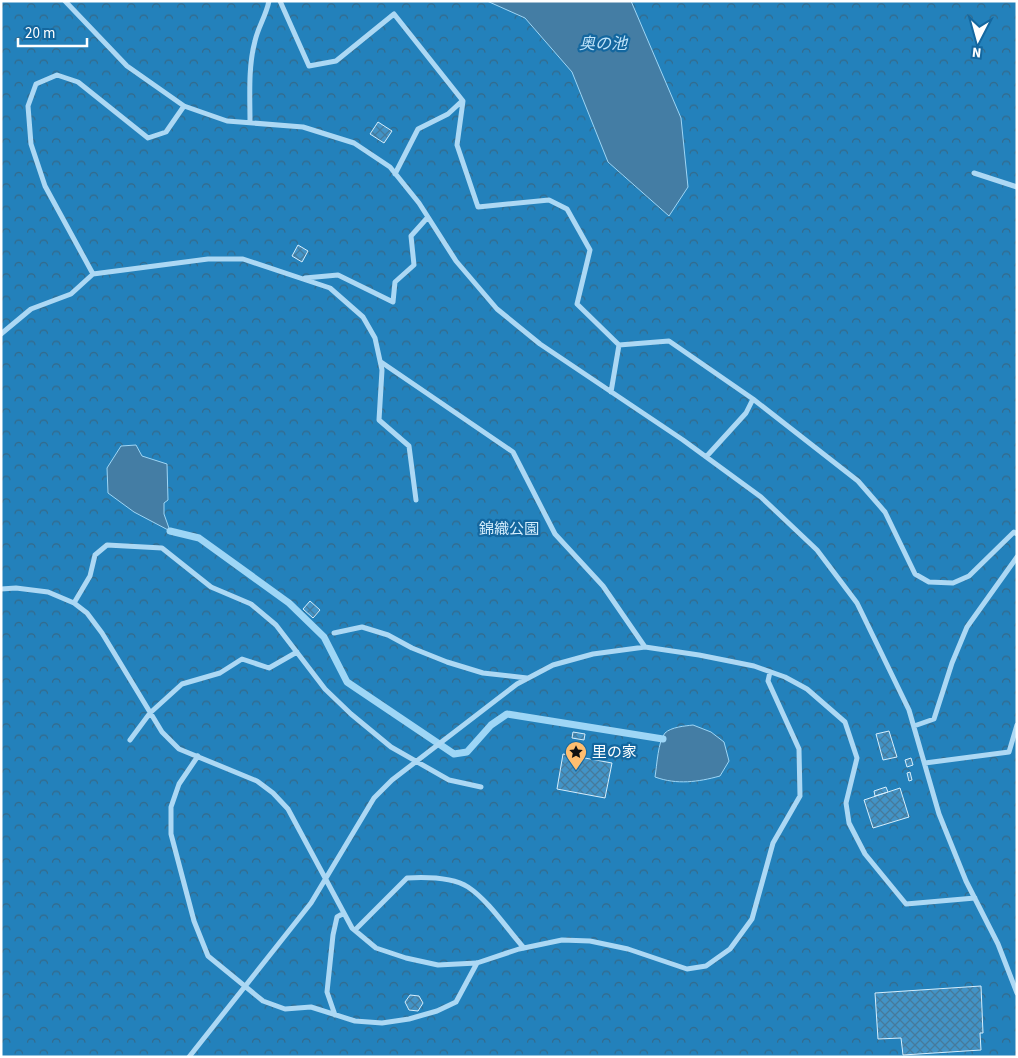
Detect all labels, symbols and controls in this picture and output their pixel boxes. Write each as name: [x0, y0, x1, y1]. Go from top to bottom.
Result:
scale bar: [18, 15, 86, 47]
north arrow: [953, 15, 1003, 65]
text: 20 m: [25, 23, 55, 44]
water label: 奥の池: [579, 33, 629, 55]
text: N: [971, 42, 982, 62]
park label: 錦織公園: [479, 519, 539, 540]
place icon: 里の家: [564, 740, 588, 771]
place label: 里の家: [592, 742, 637, 763]

